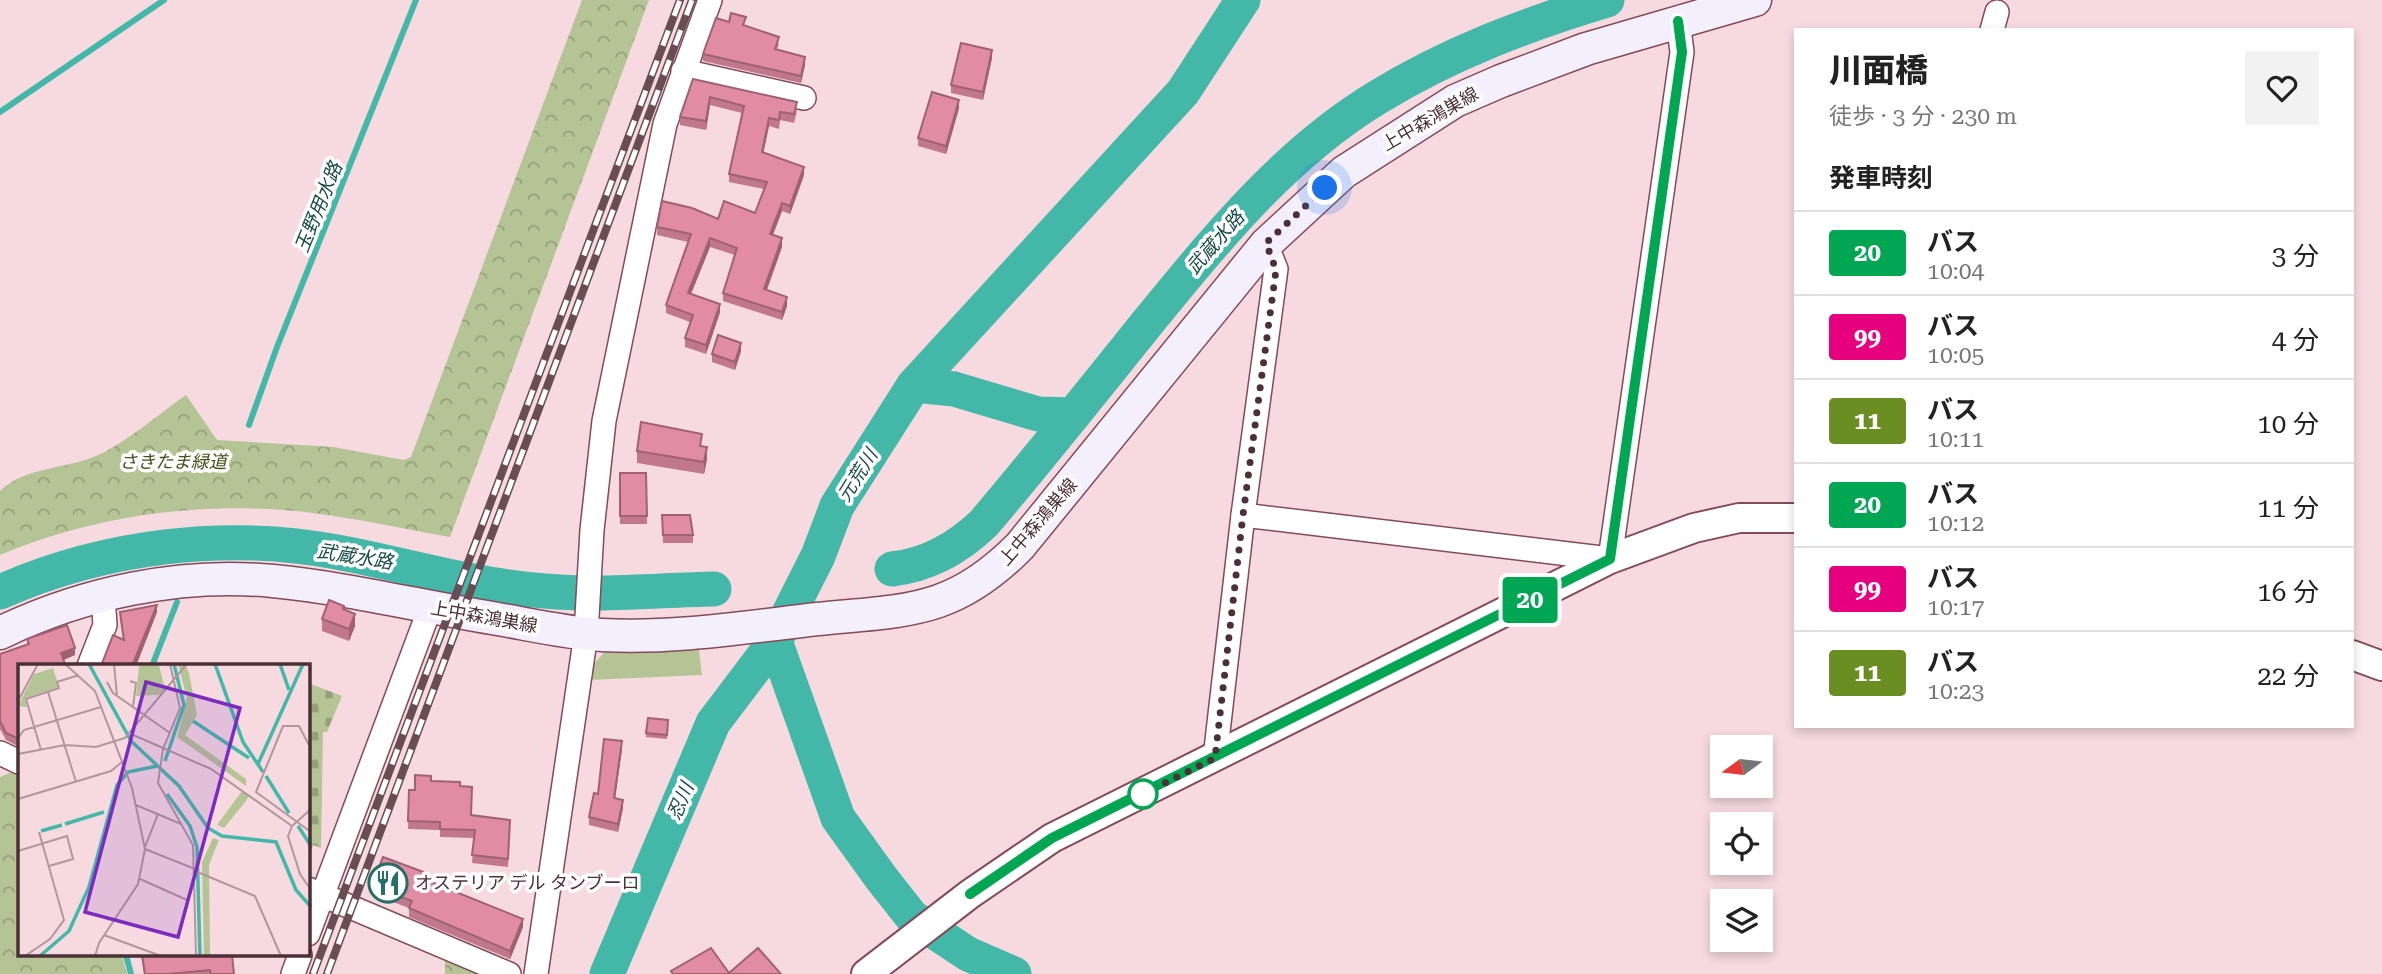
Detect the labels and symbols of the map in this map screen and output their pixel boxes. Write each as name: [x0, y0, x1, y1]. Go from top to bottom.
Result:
street label: 上中森鴻巣線: [1378, 82, 1482, 155]
water label: 玉野用水路: [290, 157, 348, 256]
your location: [1307, 170, 1342, 205]
water label: 武蔵水路: [1182, 205, 1250, 279]
water label: 元荒川: [833, 443, 883, 506]
park label: さきたま緑道: [119, 451, 230, 472]
street label: 上中森鴻巣線: [994, 474, 1081, 569]
water label: 武蔵水路: [316, 539, 396, 574]
line badge: 20: [1498, 577, 1562, 623]
street label: 上中森鴻巣線: [429, 597, 539, 636]
inset map: [18, 664, 310, 956]
north arrow: [1710, 735, 1773, 798]
water label: 忍川: [662, 777, 699, 823]
unlabelled marker: [1128, 779, 1158, 809]
restaurant icon: オステリア デル タンブーロ: [367, 862, 409, 904]
place label: オステリア デル タンブーロ: [415, 872, 640, 893]

